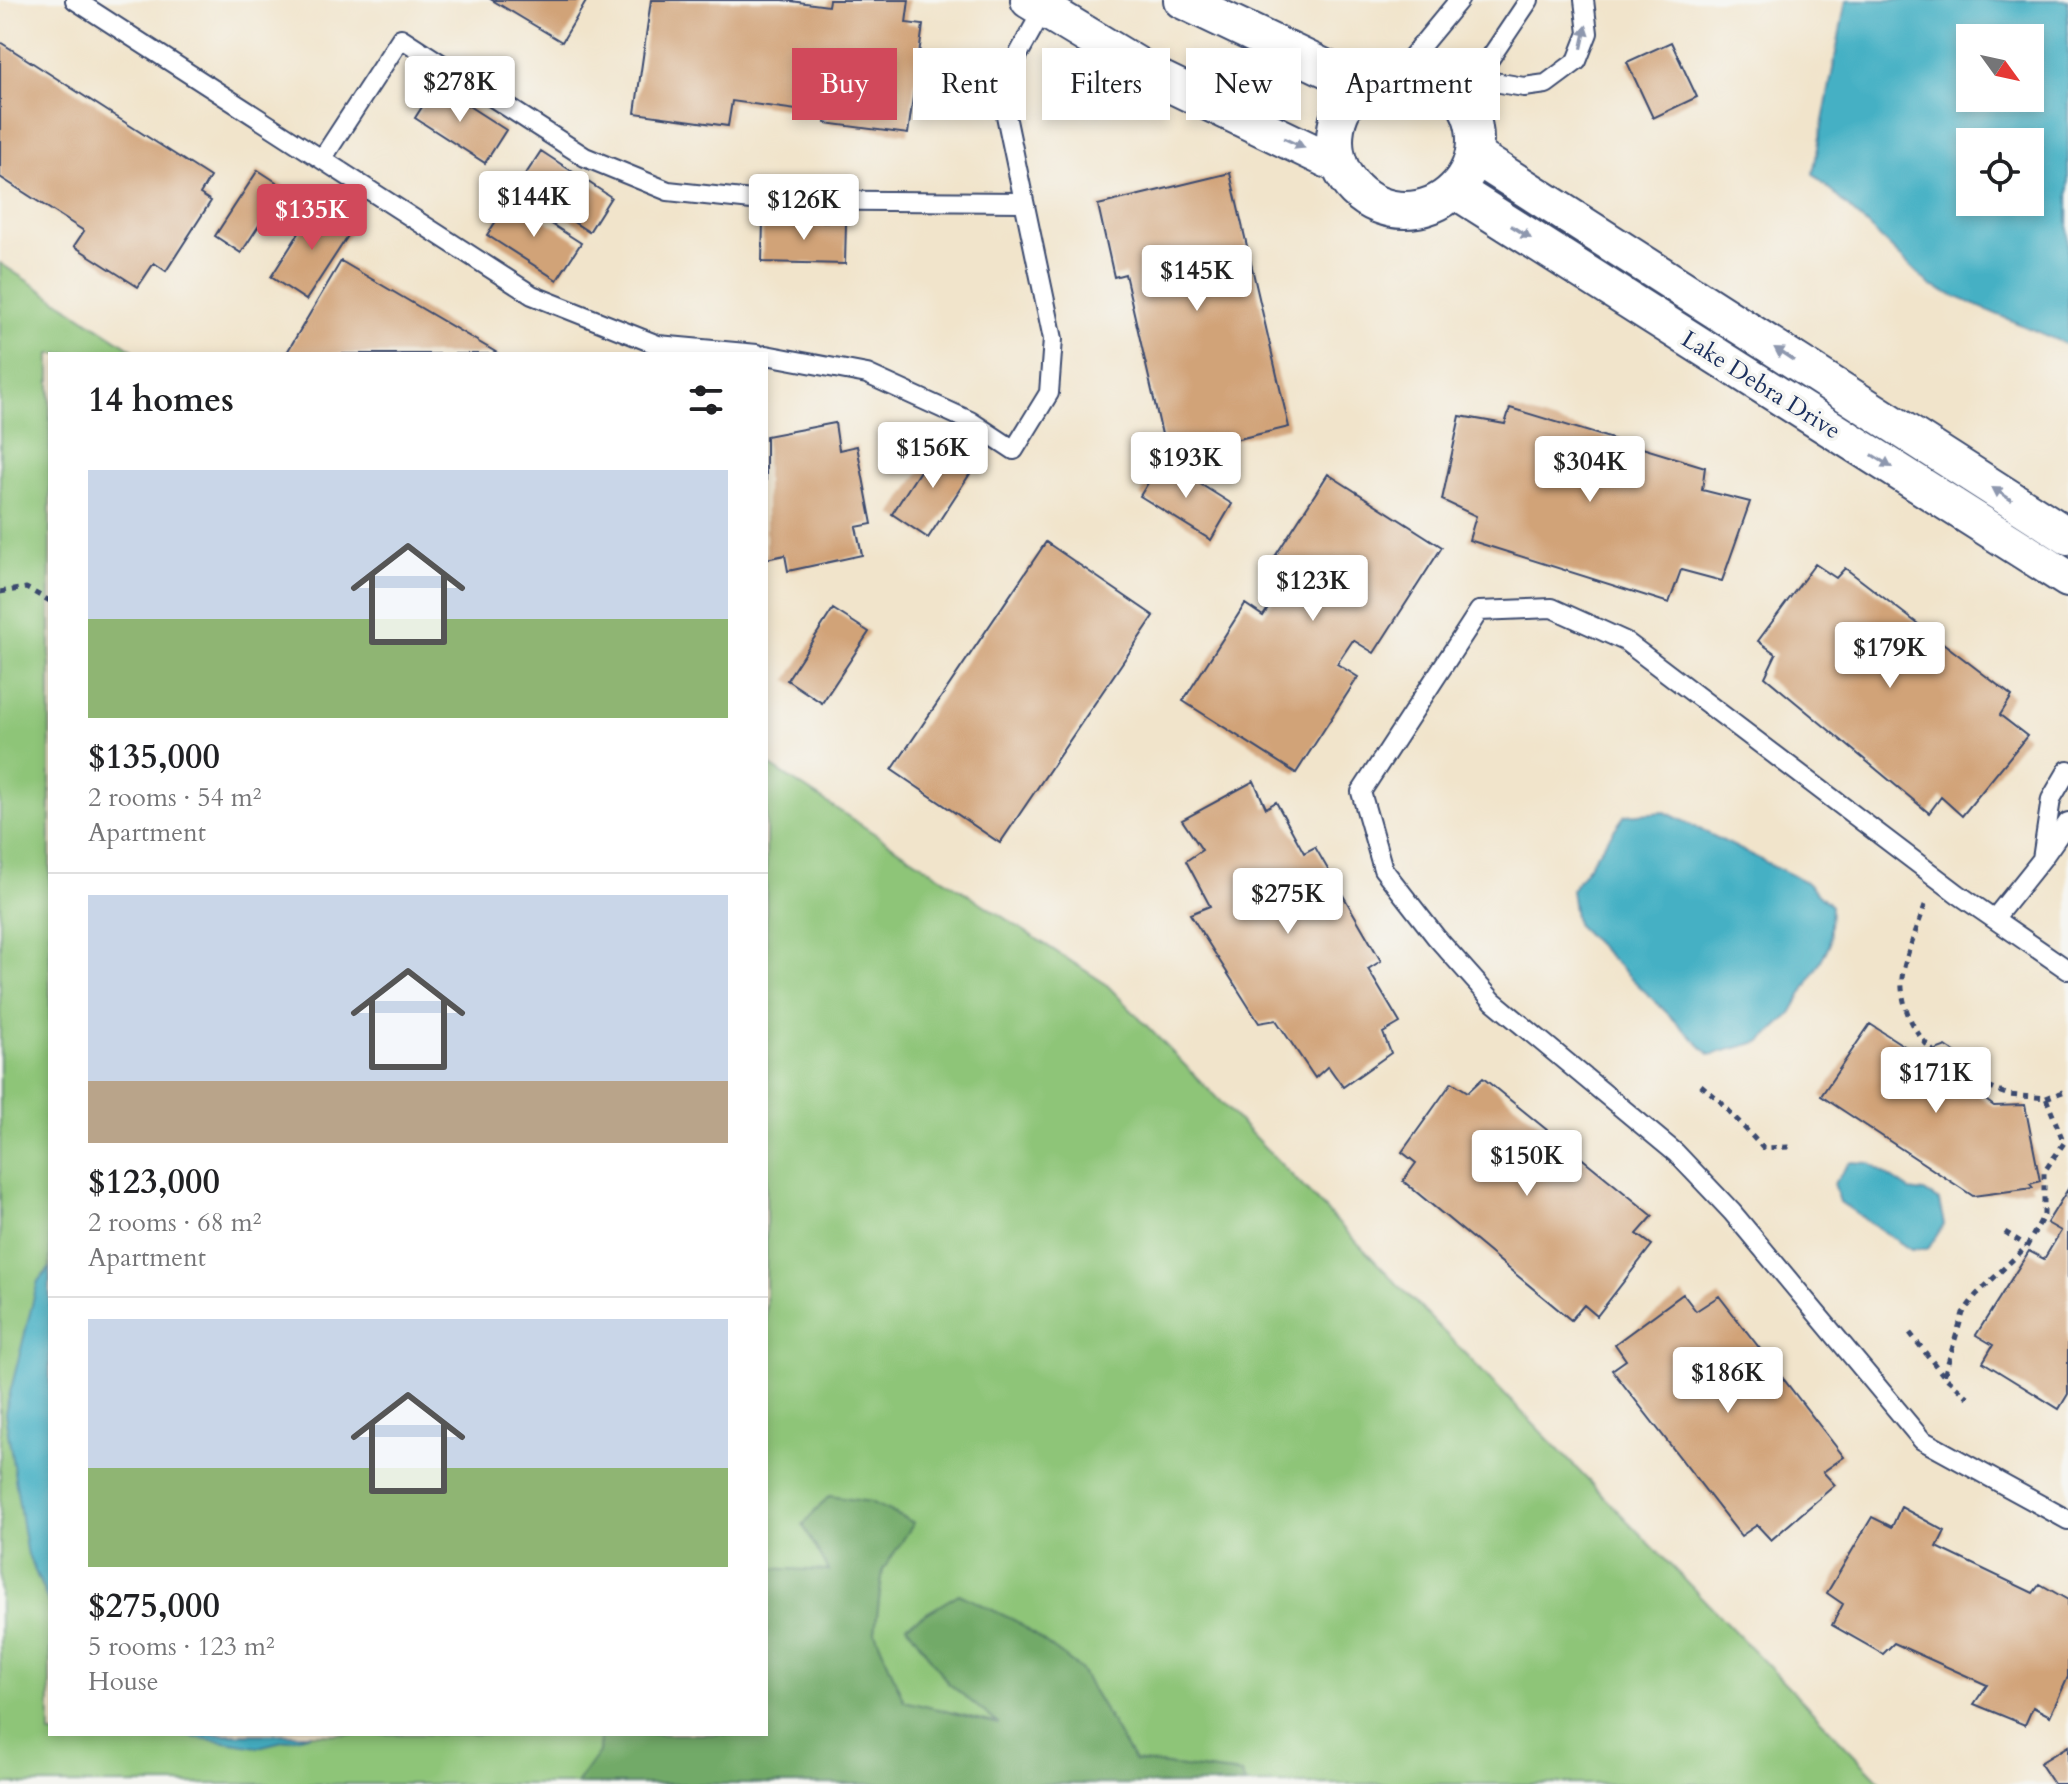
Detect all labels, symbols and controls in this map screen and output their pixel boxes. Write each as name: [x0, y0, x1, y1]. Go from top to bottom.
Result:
north arrow: [1956, 24, 2044, 112]
map controls: [1956, 24, 2044, 216]
one-way arrow: [1578, 25, 1591, 50]
chip: Buy: [792, 48, 897, 120]
chip: Rent: [913, 48, 1026, 120]
chip: Filters: [1042, 48, 1170, 120]
chip: New: [1186, 48, 1301, 120]
chip: Apartment: [1317, 48, 1500, 120]
pin: $278K: [404, 56, 516, 124]
text: $278K: [423, 64, 497, 99]
button: locate: [1956, 128, 2044, 216]
one-way arrow: [1283, 136, 1306, 150]
pin: $144K: [478, 171, 590, 239]
pin: $126K: [748, 174, 860, 242]
text: $144K: [497, 179, 571, 214]
text: $126K: [767, 182, 841, 217]
pin: $135K: [256, 184, 368, 252]
text: $135K: [275, 192, 349, 227]
one-way arrow: [1510, 225, 1532, 239]
pin: $145K: [1141, 245, 1253, 313]
text: $145K: [1160, 253, 1234, 288]
street label: Lake Debra Drive: [1675, 323, 1847, 447]
one-way arrow: [1773, 346, 1794, 361]
text: 14 homes: [88, 377, 234, 423]
icon: filters: [684, 378, 728, 422]
pin: $156K: [877, 422, 989, 490]
text: $156K: [896, 430, 970, 465]
pin: $193K: [1130, 432, 1242, 500]
pin: $304K: [1534, 436, 1646, 504]
text: $193K: [1149, 440, 1223, 475]
text: $304K: [1553, 444, 1627, 479]
one-way arrow: [1871, 454, 1893, 468]
one-way arrow: [1992, 487, 2013, 502]
icon: home: [336, 522, 480, 666]
pin: $123K: [1257, 555, 1369, 623]
text: $123K: [1276, 563, 1350, 598]
pin: $179K: [1834, 622, 1946, 690]
text: $179K: [1853, 630, 1927, 665]
text: $135,000: [88, 734, 220, 780]
text: 2 rooms · 54 m²: [88, 780, 261, 815]
text: Apartment: [88, 815, 206, 850]
pin: $275K: [1232, 868, 1344, 936]
text: $275K: [1251, 876, 1325, 911]
icon: home: [336, 947, 480, 1091]
pin: $171K: [1880, 1047, 1992, 1115]
text: $171K: [1899, 1055, 1973, 1090]
pin: $150K: [1471, 1130, 1583, 1198]
text: $150K: [1490, 1138, 1564, 1173]
text: $123,000: [88, 1159, 220, 1205]
text: 2 rooms · 68 m²: [88, 1205, 261, 1240]
text: Apartment: [88, 1240, 206, 1275]
pin: $186K: [1672, 1347, 1784, 1415]
text: $186K: [1691, 1355, 1765, 1390]
icon: home: [336, 1371, 480, 1515]
text: $275,000: [88, 1583, 220, 1629]
text: 5 rooms · 123 m²: [88, 1629, 275, 1664]
text: House: [88, 1664, 159, 1699]

